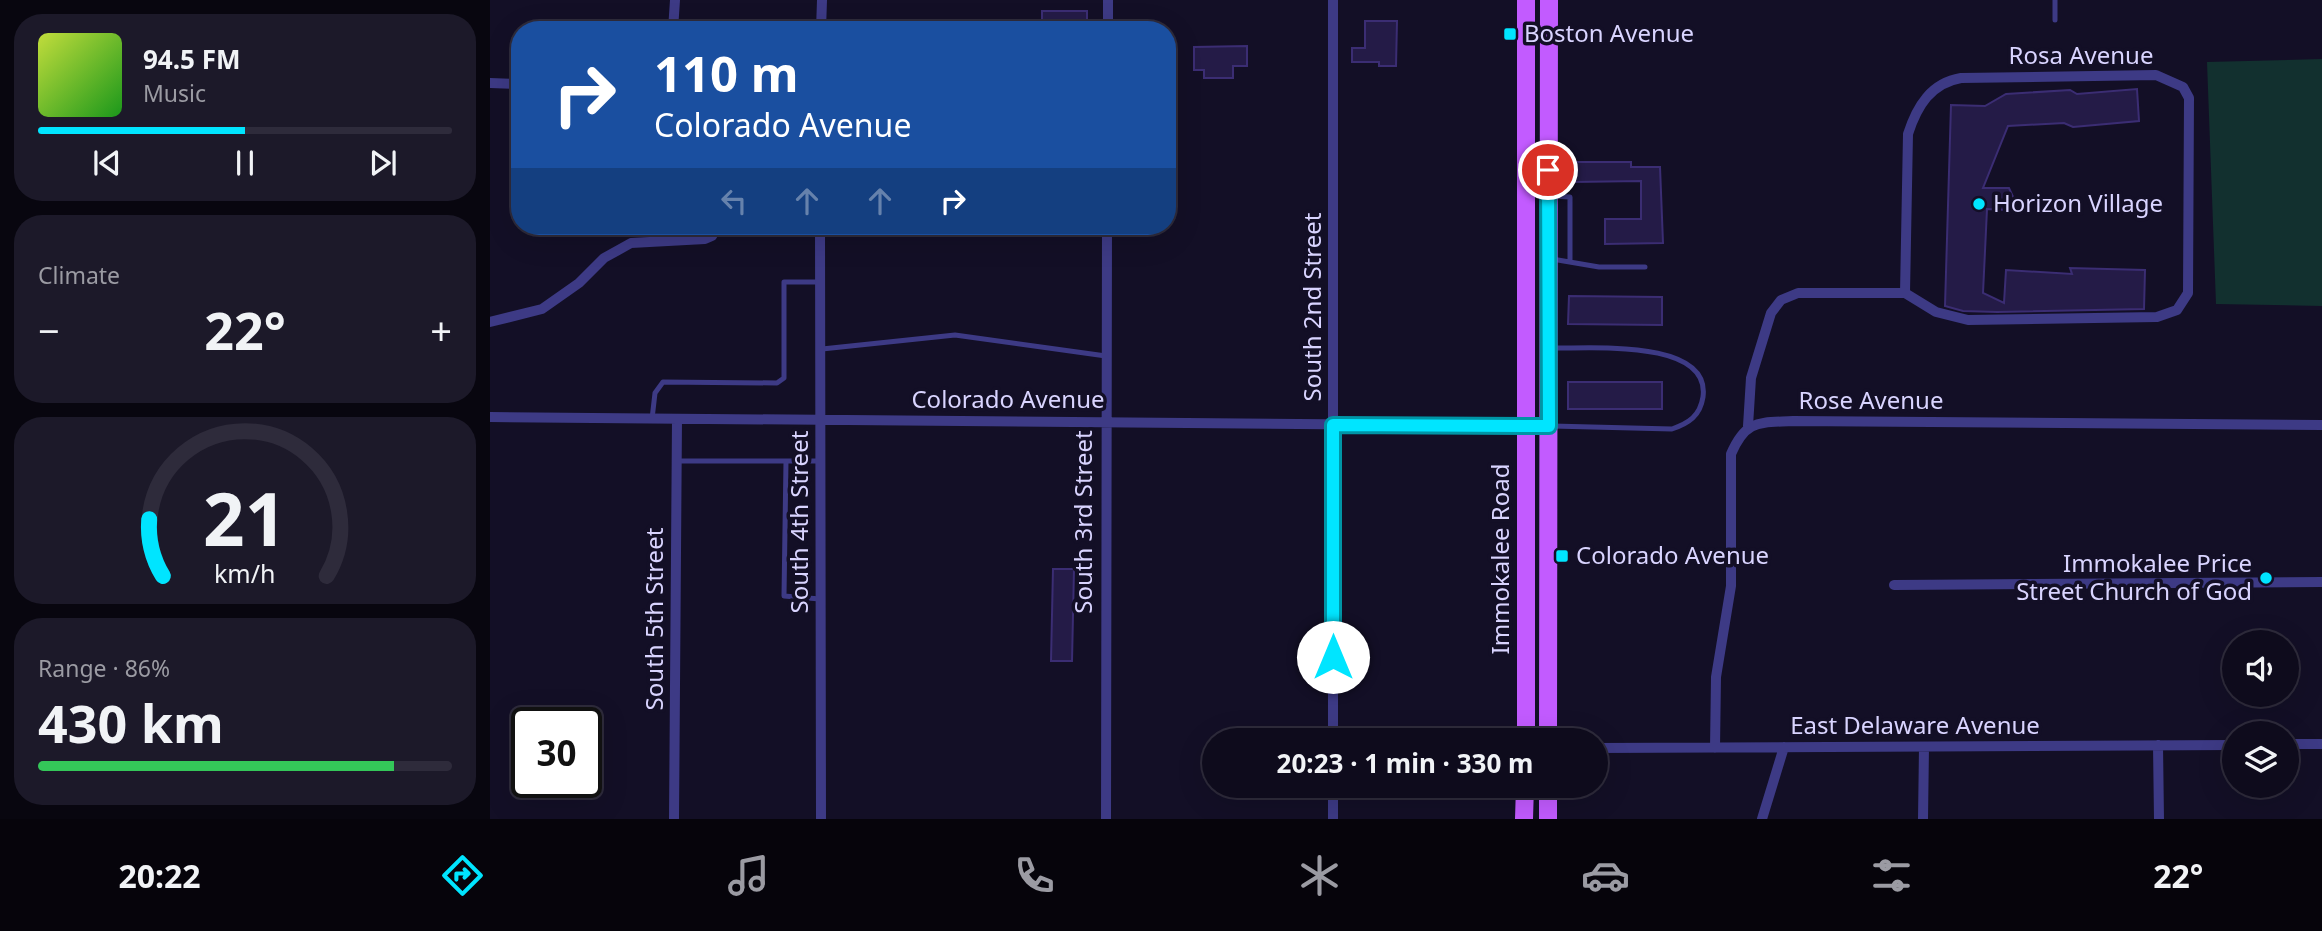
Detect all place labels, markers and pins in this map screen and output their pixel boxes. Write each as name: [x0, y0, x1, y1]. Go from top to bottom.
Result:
place label: Boston Avenue: [1524, 16, 1694, 49]
marker: Boston Avenue: [1502, 26, 1518, 42]
pin: [1518, 140, 1578, 200]
place label: Horizon Village: [1993, 186, 2163, 219]
marker: Horizon Village: [1971, 196, 1987, 212]
place label: Colorado Avenue: [1576, 538, 1769, 571]
place label: Immokalee Price Street Church of God: [2016, 546, 2252, 607]
marker: Colorado Avenue: [1554, 548, 1570, 564]
marker: Immokalee Price Street Church of God: [2258, 570, 2274, 586]

